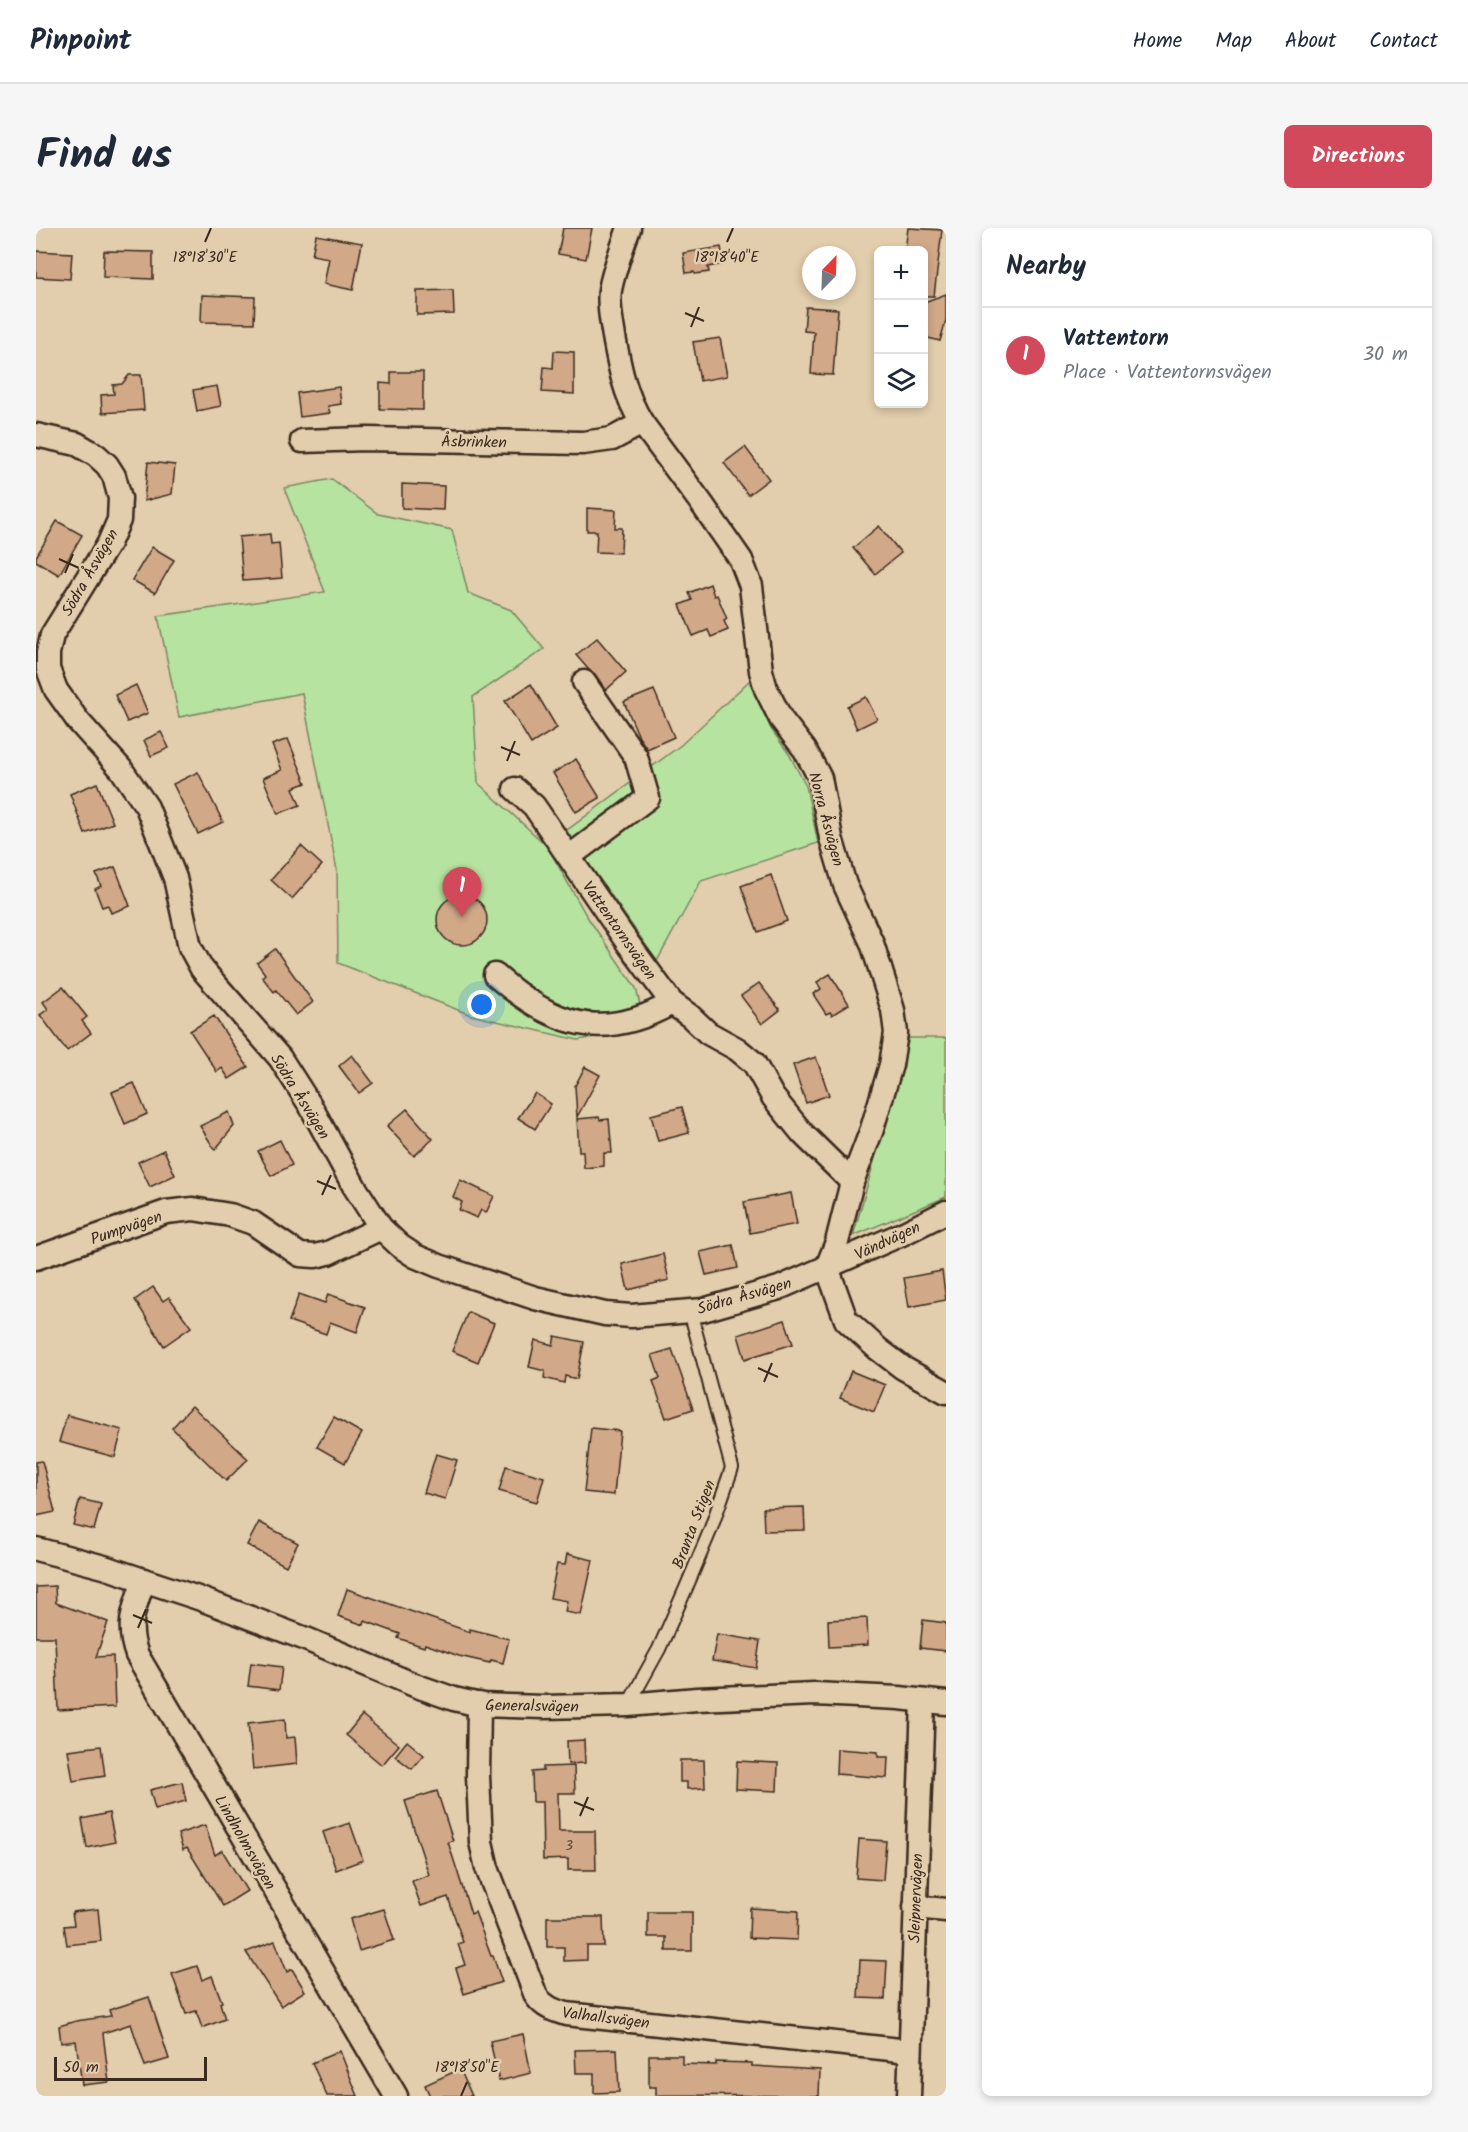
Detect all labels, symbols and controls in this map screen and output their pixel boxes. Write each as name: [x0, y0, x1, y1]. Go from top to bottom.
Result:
text: Pinpoint: [30, 19, 131, 64]
text: Home: [1133, 25, 1182, 58]
text: Map: [1215, 25, 1252, 58]
text: About: [1285, 25, 1336, 58]
text: Contact: [1369, 25, 1438, 58]
text: Find us: [36, 123, 172, 190]
button: Directions: [1284, 125, 1432, 188]
text: 18°18'30"E: [173, 246, 238, 270]
text: 18°18'40"E: [695, 246, 760, 270]
north arrow: [802, 246, 856, 300]
map controls: [874, 246, 928, 408]
button: +: [874, 246, 928, 300]
text: Nearby: [1006, 246, 1086, 288]
button: −: [874, 300, 928, 354]
text: Vattentorn: [1063, 322, 1169, 357]
text: 1: [1022, 339, 1029, 371]
text: 30 m: [1363, 339, 1408, 371]
button: layers: [874, 354, 928, 408]
text: Place · Vattentornsvägen: [1063, 357, 1272, 389]
street label: Åsbrinken: [441, 429, 507, 456]
street label: Södra Åsvägen: [55, 524, 125, 621]
street label: Norra Åsvägen: [801, 769, 850, 869]
pin: 1: [442, 868, 482, 917]
street label: Vattentornsvägen: [575, 876, 662, 985]
your location: [467, 990, 496, 1019]
street label: Södra Åsvägen: [263, 1049, 336, 1145]
street label: Pumpvägen: [87, 1204, 166, 1252]
street label: Vändvägen: [851, 1215, 925, 1268]
street label: Södra Åsvägen: [694, 1271, 795, 1322]
street label: Branta Stigen: [666, 1476, 723, 1573]
street label: Generalsvägen: [485, 1693, 579, 1720]
street label: Lindholmsvägen: [207, 1791, 282, 1895]
house number: 3: [565, 1835, 573, 1857]
street label: Sleipnervägen: [902, 1853, 931, 1943]
street label: Valhallsvägen: [560, 2001, 651, 2036]
scale bar: [54, 2054, 207, 2082]
text: 50 m: [63, 2055, 99, 2080]
text: 18°18'50"E: [435, 2056, 500, 2080]

